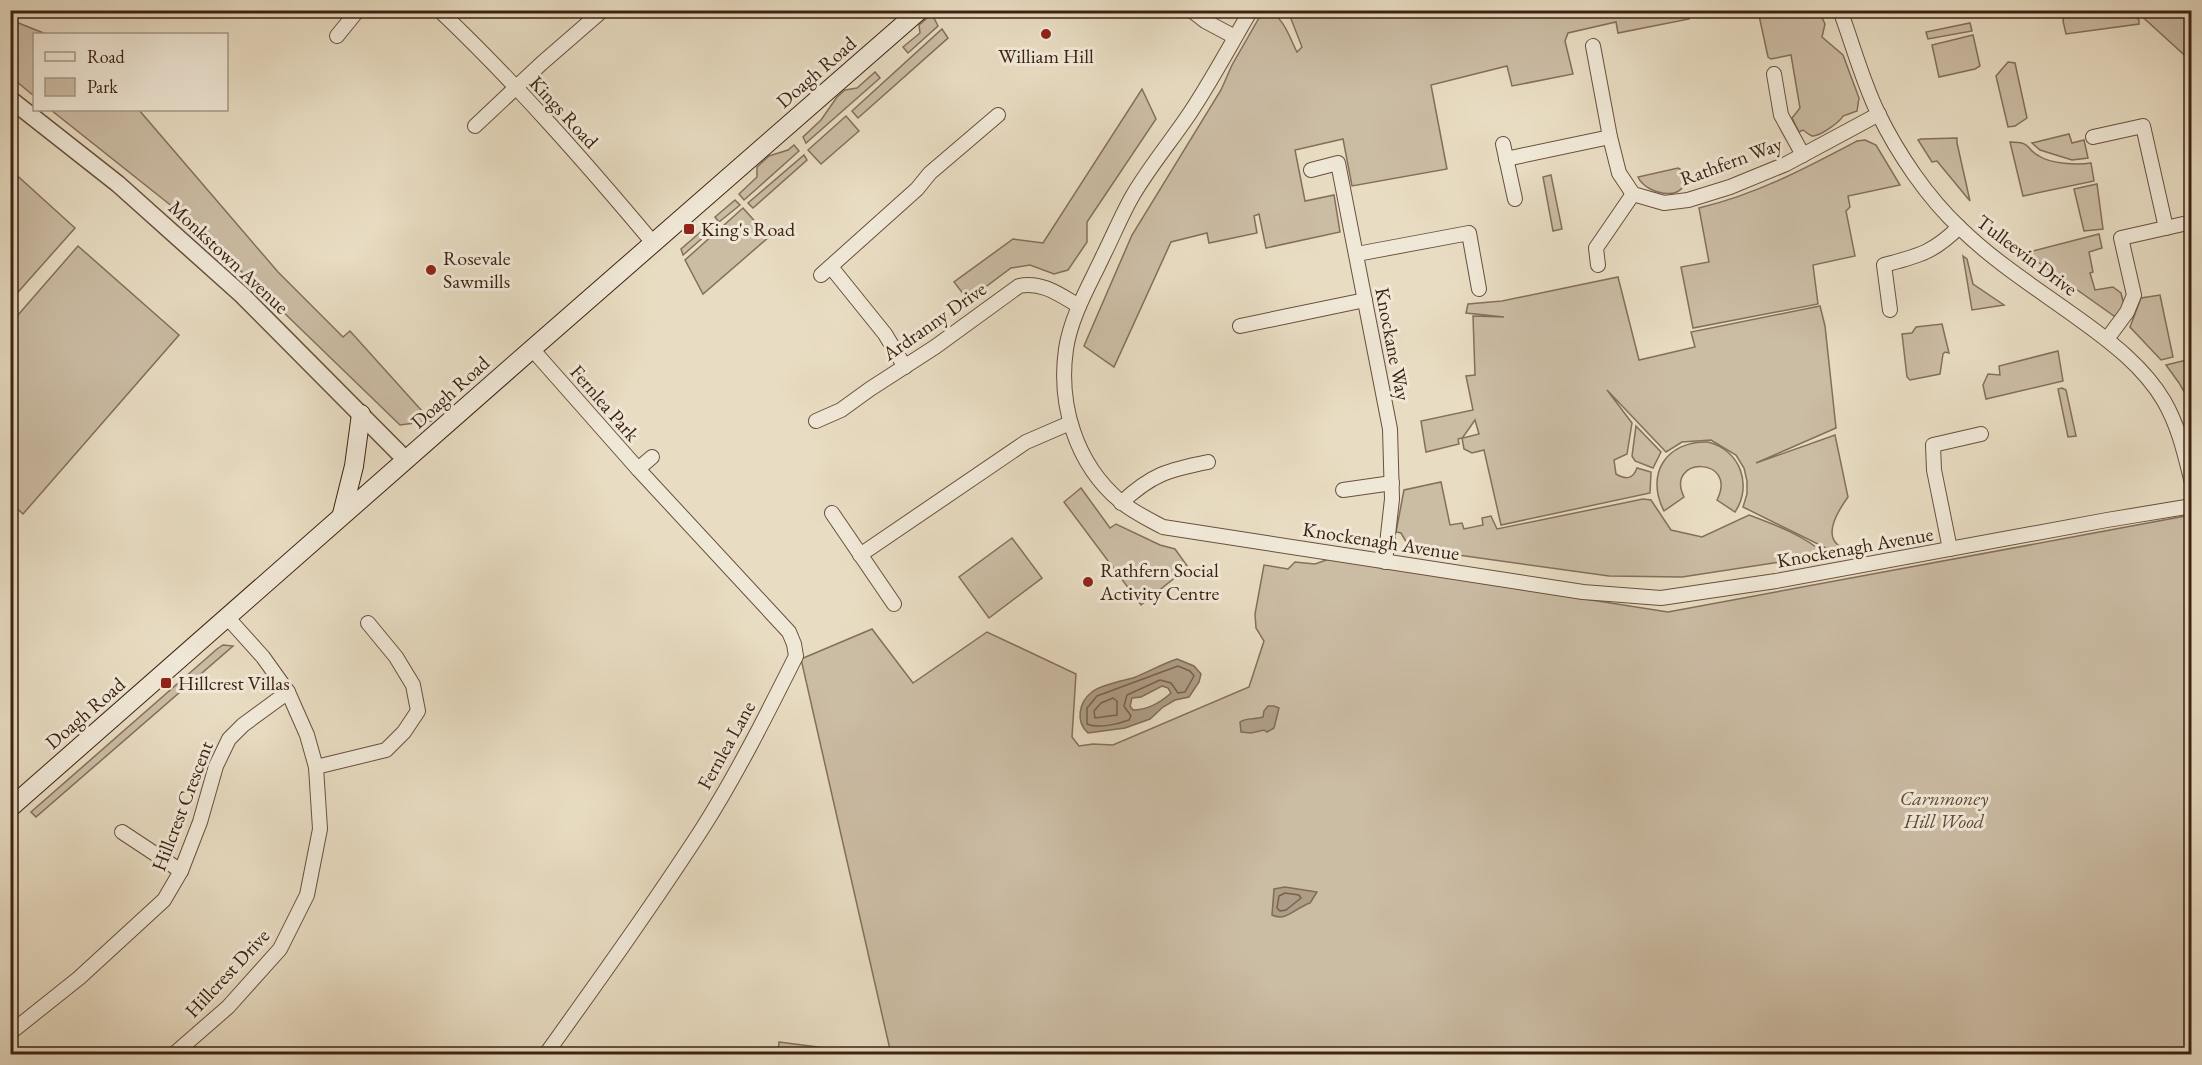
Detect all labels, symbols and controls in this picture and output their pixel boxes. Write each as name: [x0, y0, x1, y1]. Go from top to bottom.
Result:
marker: William Hill: [1039, 27, 1053, 41]
street label: Doagh Road: [771, 30, 862, 114]
legend: [33, 33, 228, 111]
place label: William Hill: [998, 43, 1094, 69]
text: Road: [87, 45, 126, 68]
street label: Kings Road: [524, 70, 605, 154]
text: Park: [87, 75, 118, 98]
street label: Rathfern Way: [1676, 130, 1786, 191]
street label: Monkstown Avenue: [163, 194, 295, 320]
street label: Tulleevin Drive: [1971, 209, 2083, 302]
place label: King's Road: [701, 216, 796, 242]
marker: King's Road: [682, 222, 696, 236]
place label: Rosevale Sawmills: [443, 245, 511, 294]
marker: Rosevale Sawmills: [424, 263, 438, 277]
street label: Ardranny Drive: [876, 276, 991, 367]
street label: Knockane Way: [1369, 285, 1417, 403]
street label: Doagh Road: [405, 349, 496, 434]
street label: Fernlea Park: [565, 359, 646, 447]
street label: Knockenagh Avenue: [1301, 516, 1461, 566]
street label: Knockenagh Avenue: [1775, 520, 1935, 574]
place label: Rathfern Social Activity Centre: [1099, 557, 1219, 606]
marker: Rathfern Social Activity Centre: [1081, 575, 1095, 589]
place label: Hillcrest Villas: [178, 670, 290, 696]
street label: Doagh Road: [40, 671, 131, 755]
marker: Hillcrest Villas: [159, 676, 173, 690]
street label: Fernlea Lane: [691, 696, 761, 794]
street label: Hillcrest Crescent: [145, 737, 219, 875]
park label: Carnmoney Hill Wood: [1900, 785, 1988, 834]
street label: Hillcrest Drive: [179, 923, 275, 1023]

